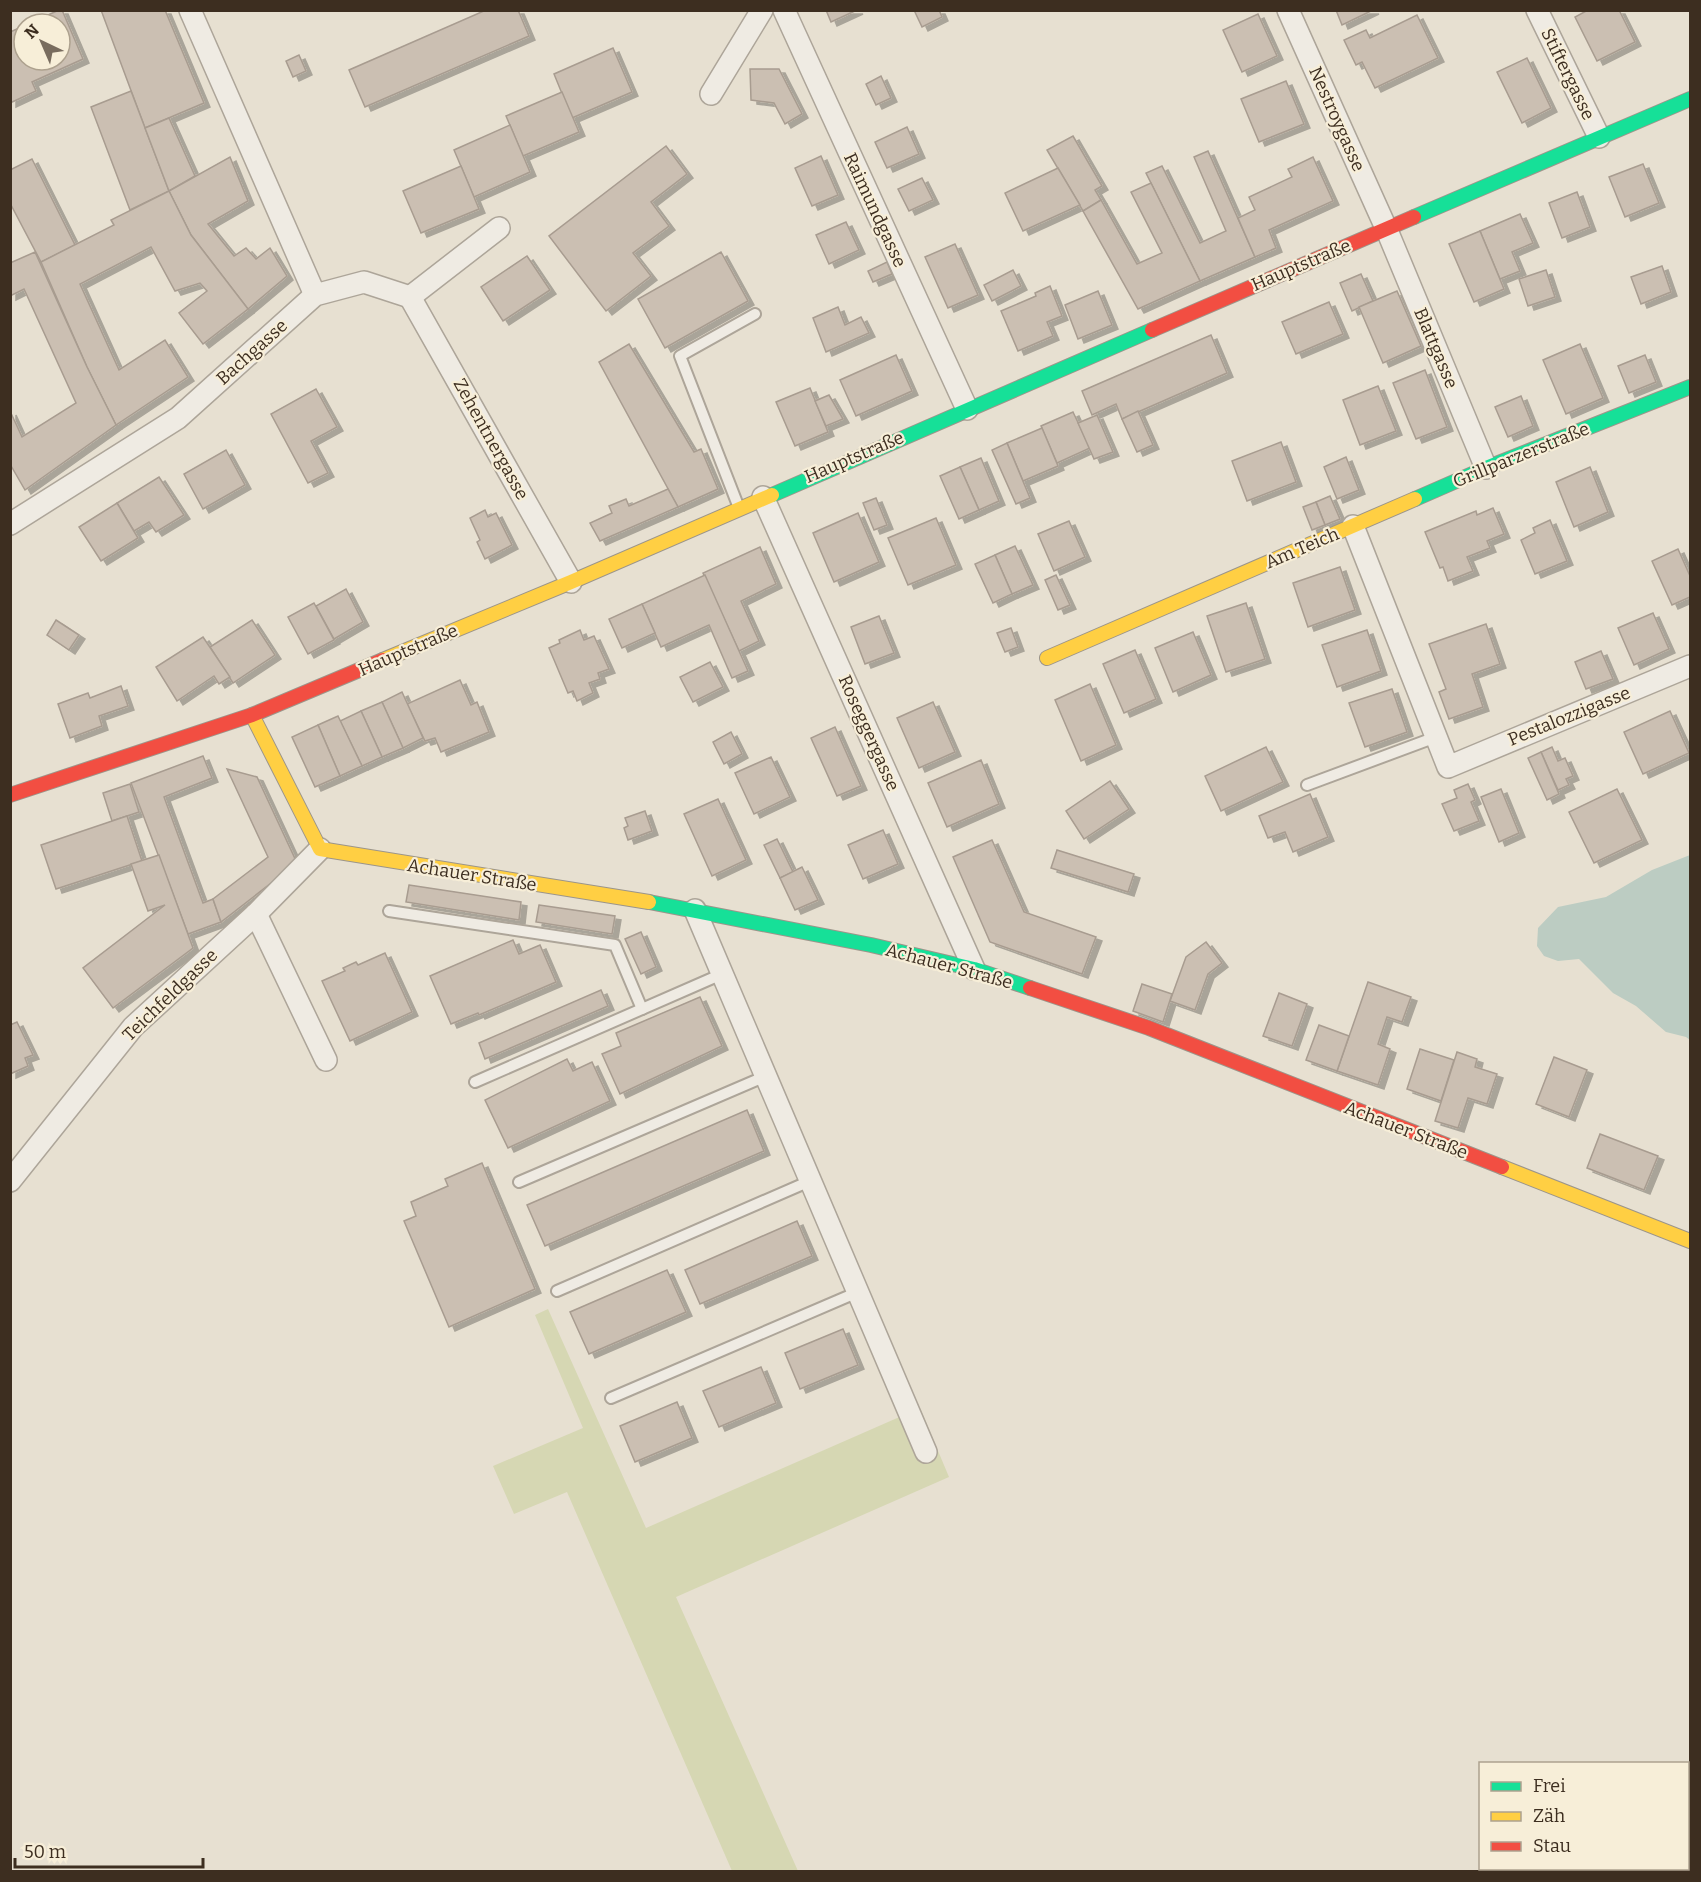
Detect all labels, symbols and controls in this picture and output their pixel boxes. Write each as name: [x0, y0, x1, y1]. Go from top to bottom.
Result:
north arrow: [12, 12, 72, 72]
text: N: [21, 20, 43, 43]
street label: Stiftergasse: [1536, 25, 1600, 123]
street label: Nestroygasse: [1304, 63, 1370, 175]
street label: Raimundgasse: [839, 149, 911, 271]
street label: Hauptstraße: [1248, 234, 1354, 296]
street label: Blattgasse: [1409, 304, 1463, 392]
street label: Bachgasse: [212, 314, 292, 390]
street label: Zehentnergasse: [449, 374, 533, 504]
street label: Grillparzerstraße: [1450, 418, 1592, 492]
street label: Hauptstraße: [801, 426, 907, 488]
street label: Am Teich: [1262, 523, 1342, 573]
street label: Hauptstraße: [355, 619, 461, 681]
street label: Roseggergasse: [834, 672, 904, 794]
street label: Pestalozzigasse: [1505, 681, 1633, 751]
street label: Achauer Straße: [406, 854, 538, 896]
street label: Achauer Straße: [883, 938, 1015, 994]
street label: Teichfeldgasse: [118, 944, 222, 1046]
street label: Achauer Straße: [1341, 1096, 1471, 1164]
legend: [1479, 1762, 1689, 1870]
text: Frei: [1533, 1775, 1566, 1797]
text: Zäh: [1533, 1805, 1565, 1827]
scale bar: [15, 1831, 202, 1869]
text: Stau: [1533, 1835, 1571, 1857]
text: 50 m: [24, 1841, 66, 1863]

